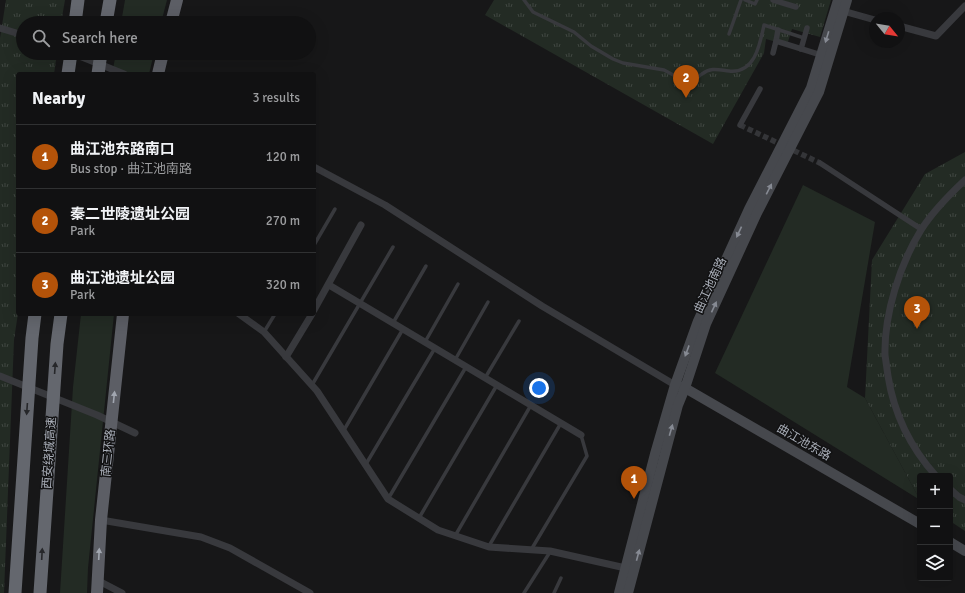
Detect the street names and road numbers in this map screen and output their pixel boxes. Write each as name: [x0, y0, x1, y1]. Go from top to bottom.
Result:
street label: 曲江池南路: [691, 255, 730, 316]
street label: 西安绕城高速: [40, 417, 59, 489]
street label: 曲江池东路: [774, 421, 833, 464]
street label: 南三环路: [99, 428, 118, 478]

